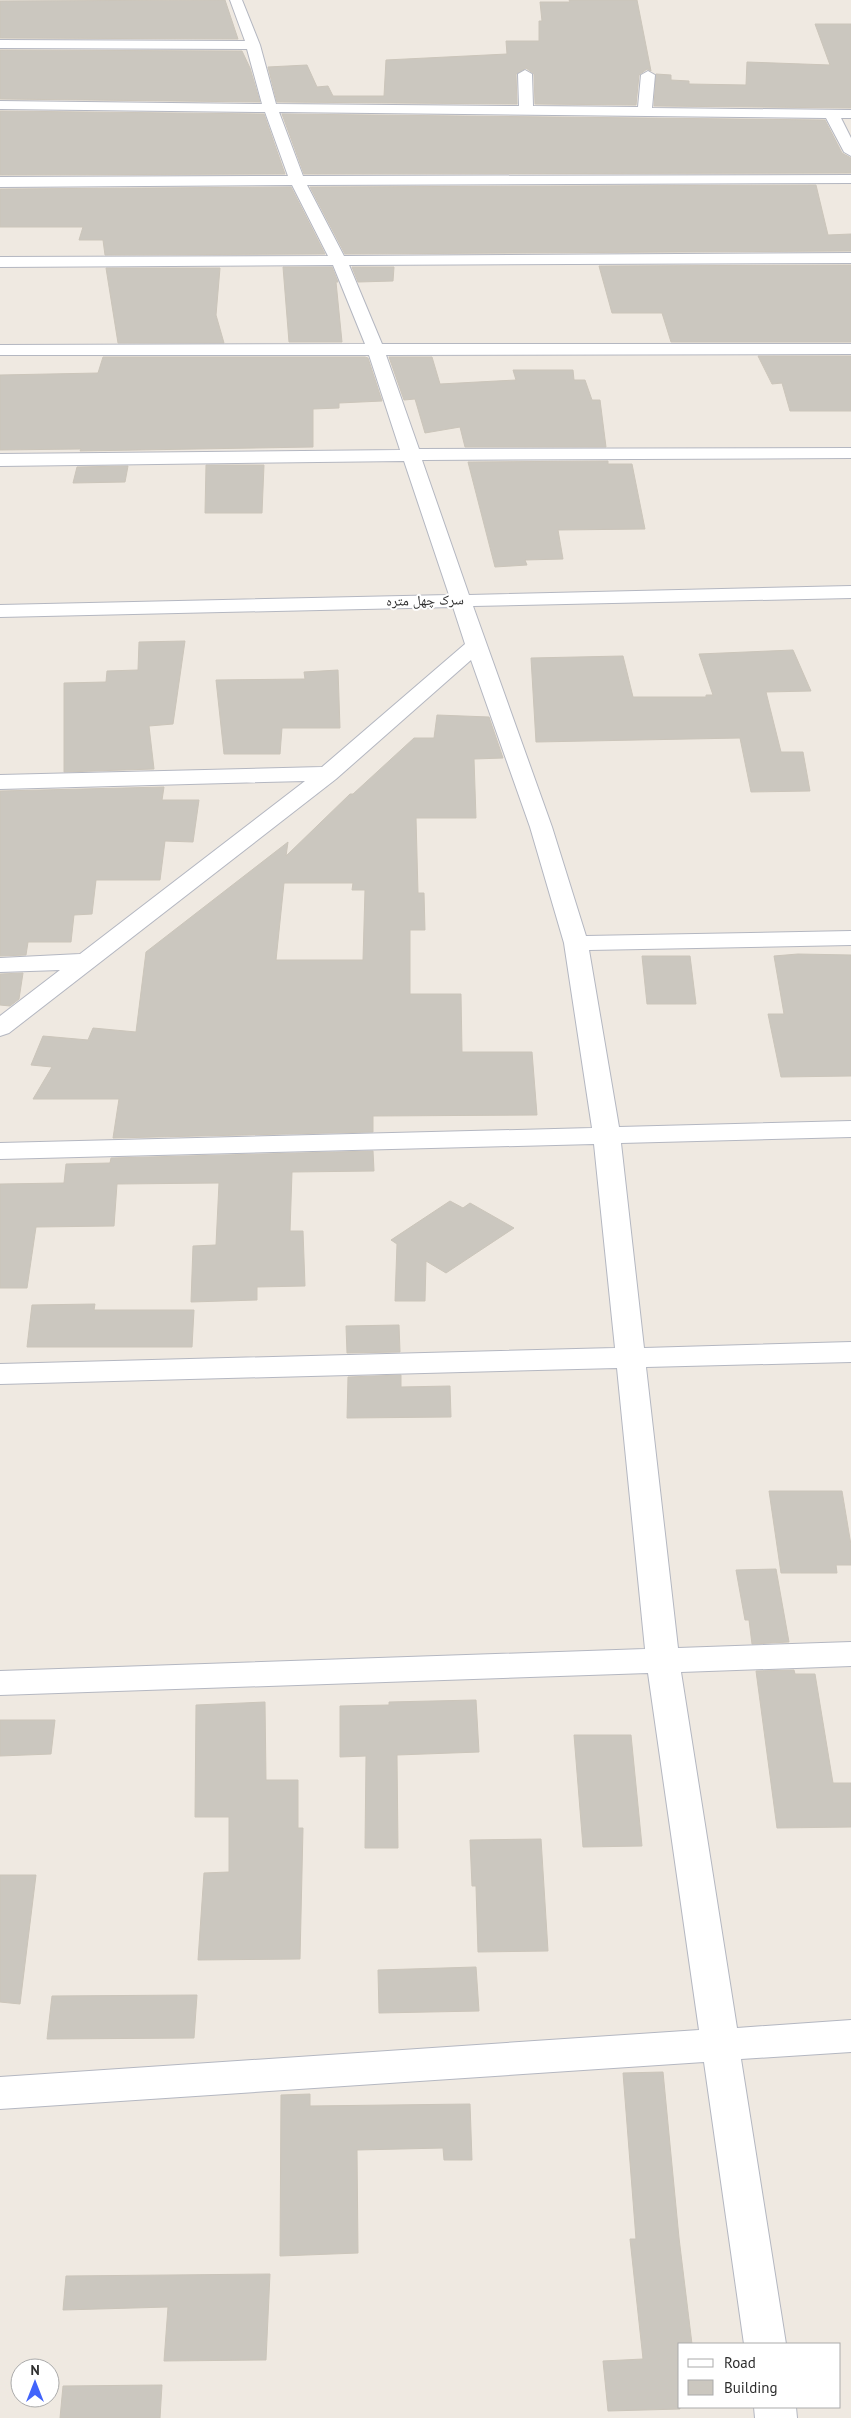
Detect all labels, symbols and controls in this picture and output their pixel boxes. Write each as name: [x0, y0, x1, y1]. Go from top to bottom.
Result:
street label: سرک چهل متره: [386, 590, 464, 610]
legend: [678, 2343, 841, 2408]
text: Road: [724, 2353, 756, 2372]
north arrow: [10, 2358, 60, 2408]
text: N: [30, 2361, 40, 2379]
text: Building: [724, 2378, 778, 2397]

